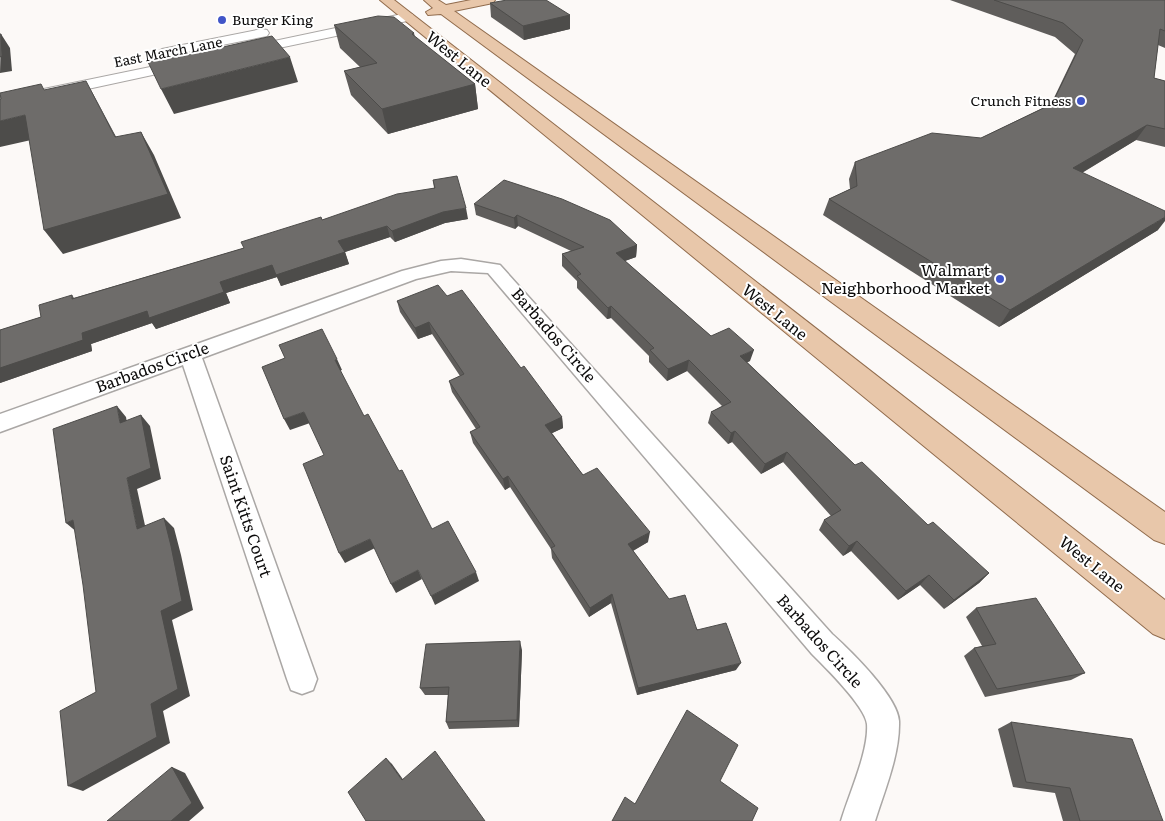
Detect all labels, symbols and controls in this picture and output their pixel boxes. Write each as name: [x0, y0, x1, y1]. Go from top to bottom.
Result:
place label: Burger King: [232, 9, 313, 29]
marker: Burger King: [216, 14, 228, 26]
street label: West Lane: [422, 24, 498, 92]
street label: East March Lane: [112, 31, 224, 71]
place label: Crunch Fitness: [971, 90, 1071, 110]
marker: Crunch Fitness: [1075, 95, 1087, 107]
place label: Walmart Neighborhood Market: [821, 257, 991, 299]
marker: Walmart Neighborhood Market: [994, 273, 1006, 285]
street label: West Lane: [738, 277, 814, 345]
street label: Barbados Circle: [507, 282, 603, 387]
street label: Barbados Circle: [92, 334, 212, 398]
street label: Saint Kitts Court: [215, 451, 279, 580]
street label: West Lane: [1055, 529, 1131, 597]
street label: Barbados Circle: [772, 588, 869, 693]

